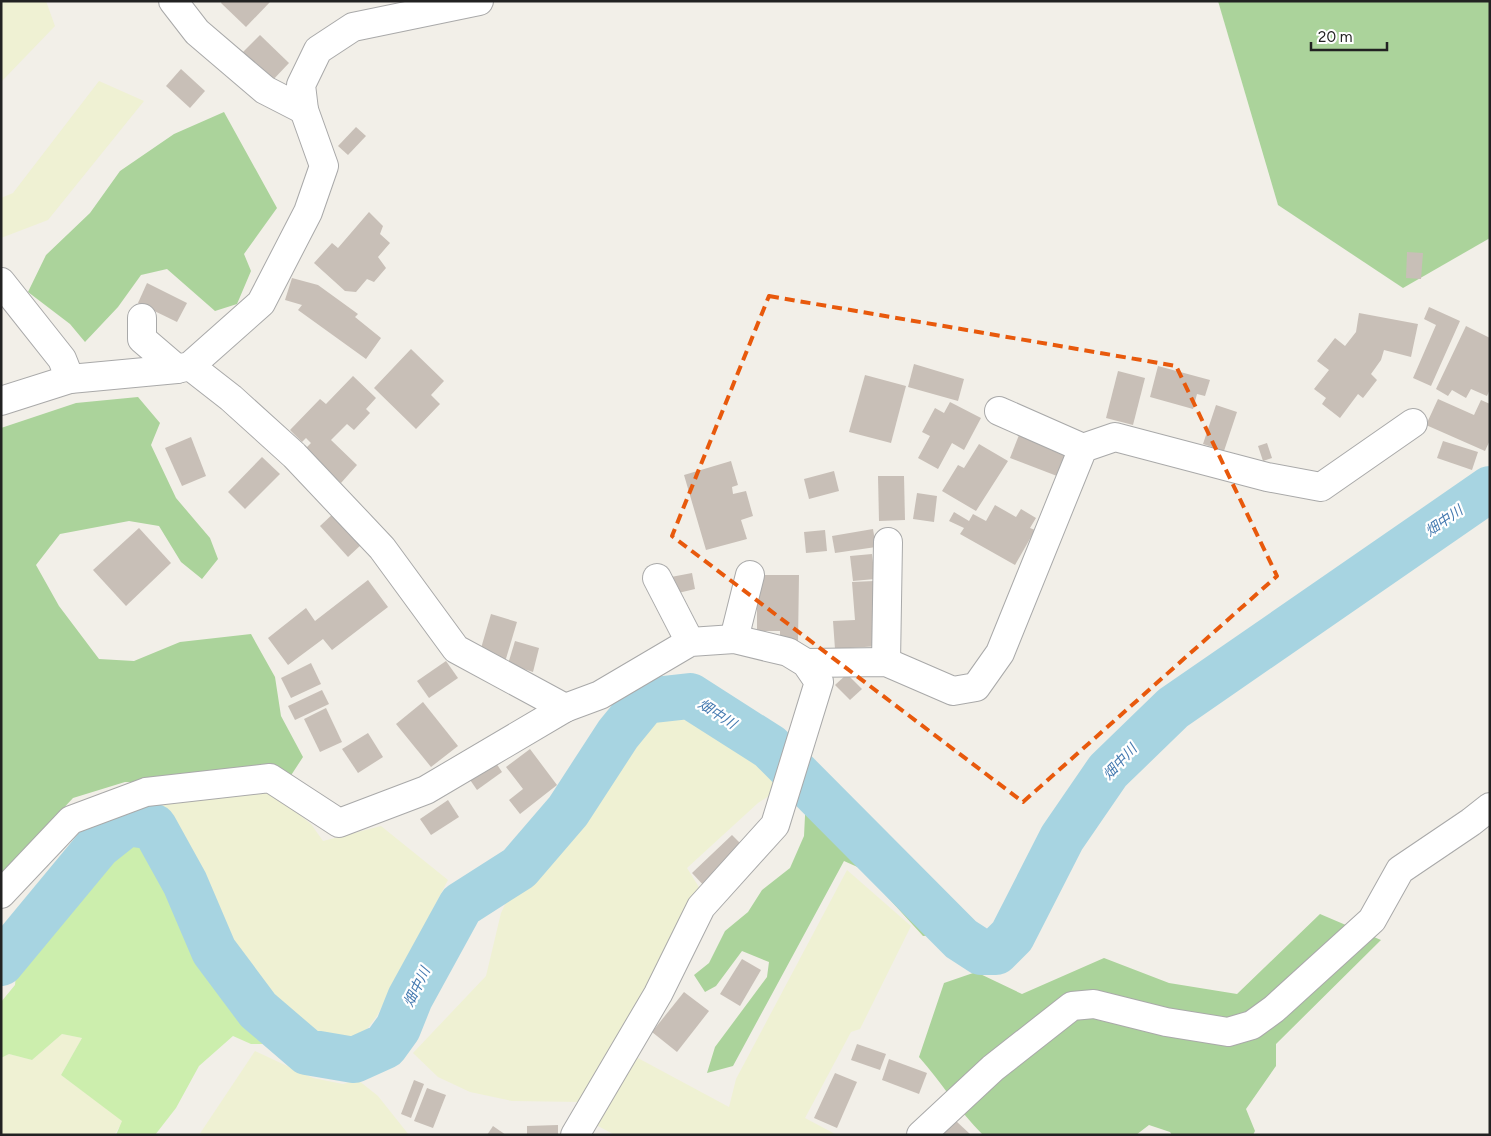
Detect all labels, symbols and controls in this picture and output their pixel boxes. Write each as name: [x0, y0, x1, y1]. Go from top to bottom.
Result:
scale bar: [1311, 20, 1387, 52]
text: 20 m: [1318, 28, 1352, 46]
water label: 畑中川: [1422, 501, 1468, 540]
water label: 畑中川: [695, 695, 741, 734]
water label: 畑中川: [1099, 739, 1142, 783]
water label: 畑中川: [400, 963, 435, 1010]

